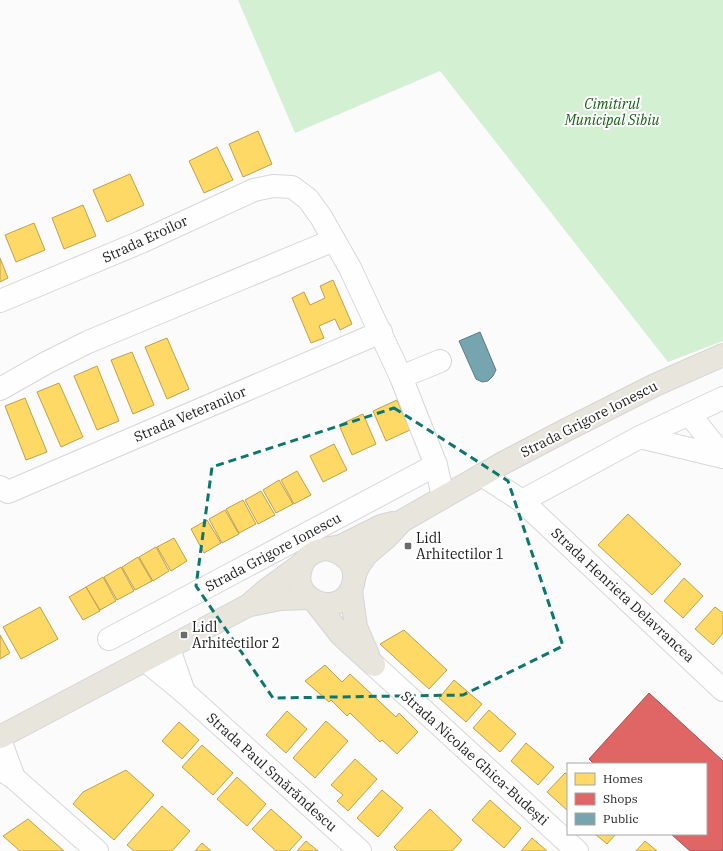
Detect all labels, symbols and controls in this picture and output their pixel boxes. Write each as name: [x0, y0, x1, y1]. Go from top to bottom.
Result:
park label: Cimitirul Municipal Sibiu: [564, 95, 659, 129]
street label: Strada Eroilor: [99, 211, 191, 267]
street label: Strada Grigore Ionescu: [517, 376, 661, 461]
street label: Strada Veteranilor: [131, 382, 250, 446]
street label: Strada Grigore Ionescu: [202, 508, 344, 595]
street label: Strada Henrieta Delavrancea: [548, 524, 699, 666]
place label: Lidl Arhitectilor 1: [416, 529, 504, 563]
marker: Lidl Arhitectilor 1: [403, 541, 413, 551]
place label: Lidl Arhitectilor 2: [192, 618, 280, 652]
marker: Lidl Arhitectilor 2: [179, 630, 189, 640]
street label: Strada Nicolae Ghica-Budești: [397, 687, 553, 829]
street label: Strada Paul Smărăndescu: [203, 709, 341, 836]
legend: [567, 763, 707, 835]
text: Homes: [603, 771, 643, 786]
text: Shops: [603, 791, 638, 806]
text: Public: [603, 811, 639, 826]

